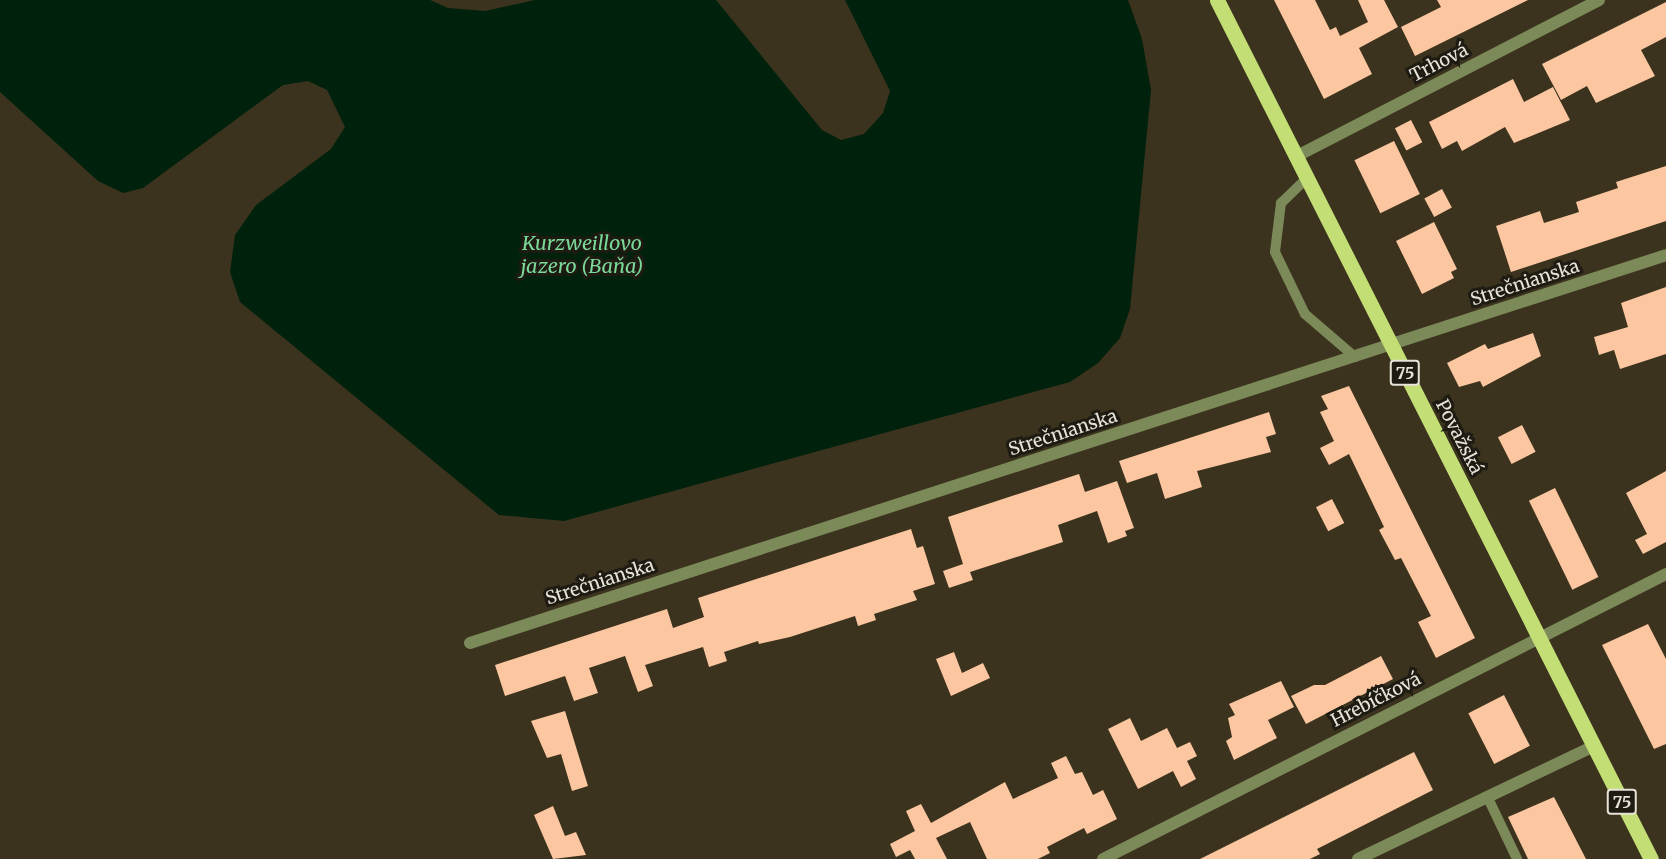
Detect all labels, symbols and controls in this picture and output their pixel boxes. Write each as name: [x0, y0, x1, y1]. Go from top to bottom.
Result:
street label: Trhová: [1406, 39, 1472, 87]
water label: Kurzweillovo jazero (Baňa): [520, 230, 644, 277]
street label: Strečnianska: [1468, 255, 1582, 311]
road number: 75: [1388, 360, 1422, 386]
street label: Považská: [1431, 396, 1487, 478]
street label: Strečnianska: [1006, 405, 1120, 461]
street label: Strečnianska: [543, 554, 657, 610]
street label: Hrebíčková: [1328, 668, 1424, 732]
road number: 75: [1606, 789, 1638, 815]

